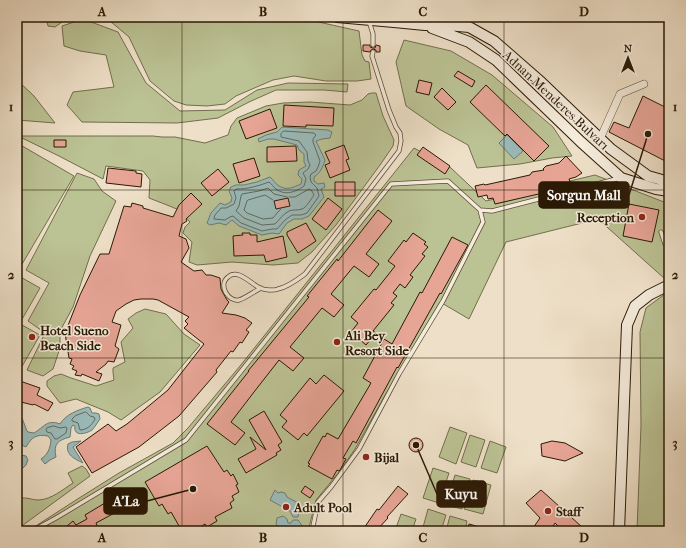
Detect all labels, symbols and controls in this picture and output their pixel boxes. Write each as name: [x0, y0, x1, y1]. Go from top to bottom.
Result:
text: A: [97, 4, 107, 19]
text: B: [259, 4, 268, 19]
text: C: [419, 4, 428, 19]
text: D: [579, 4, 589, 19]
north arrow: [608, 38, 648, 78]
text: N: [624, 42, 633, 55]
street label: Adnan Menderes Bulvarı: [499, 46, 612, 153]
text: 1: [9, 99, 14, 114]
text: 1: [673, 99, 678, 114]
callout: Sorgun Mall: [539, 182, 629, 208]
text: Sorgun Mall: [547, 187, 621, 204]
place label: Reception: [577, 210, 634, 226]
marker: Reception: [637, 212, 647, 222]
text: 2: [8, 267, 15, 282]
text: 2: [672, 267, 679, 282]
place label: Hotel Sueno Beach Side: [40, 323, 109, 353]
place label: Ali Bey Resort Side: [344, 328, 410, 358]
marker: Hotel Sueno Beach Side: [27, 332, 37, 342]
marker: Ali Bey Resort Side: [332, 337, 342, 347]
text: 3: [8, 435, 14, 451]
text: 3: [672, 435, 678, 451]
place label: Bijal: [374, 450, 400, 465]
marker: Bijal: [361, 452, 371, 462]
callout: Kuyu: [437, 481, 486, 507]
text: Kuyu: [445, 486, 478, 503]
callout: A'La: [104, 488, 147, 514]
text: A'La: [112, 493, 140, 510]
place label: Adult Pool: [293, 500, 352, 515]
marker: Adult Pool: [281, 502, 291, 512]
place label: Staff: [556, 504, 584, 519]
marker: Staff: [543, 506, 553, 516]
text: A: [97, 530, 107, 545]
text: B: [259, 530, 268, 545]
text: C: [419, 530, 428, 545]
text: D: [579, 530, 589, 545]

